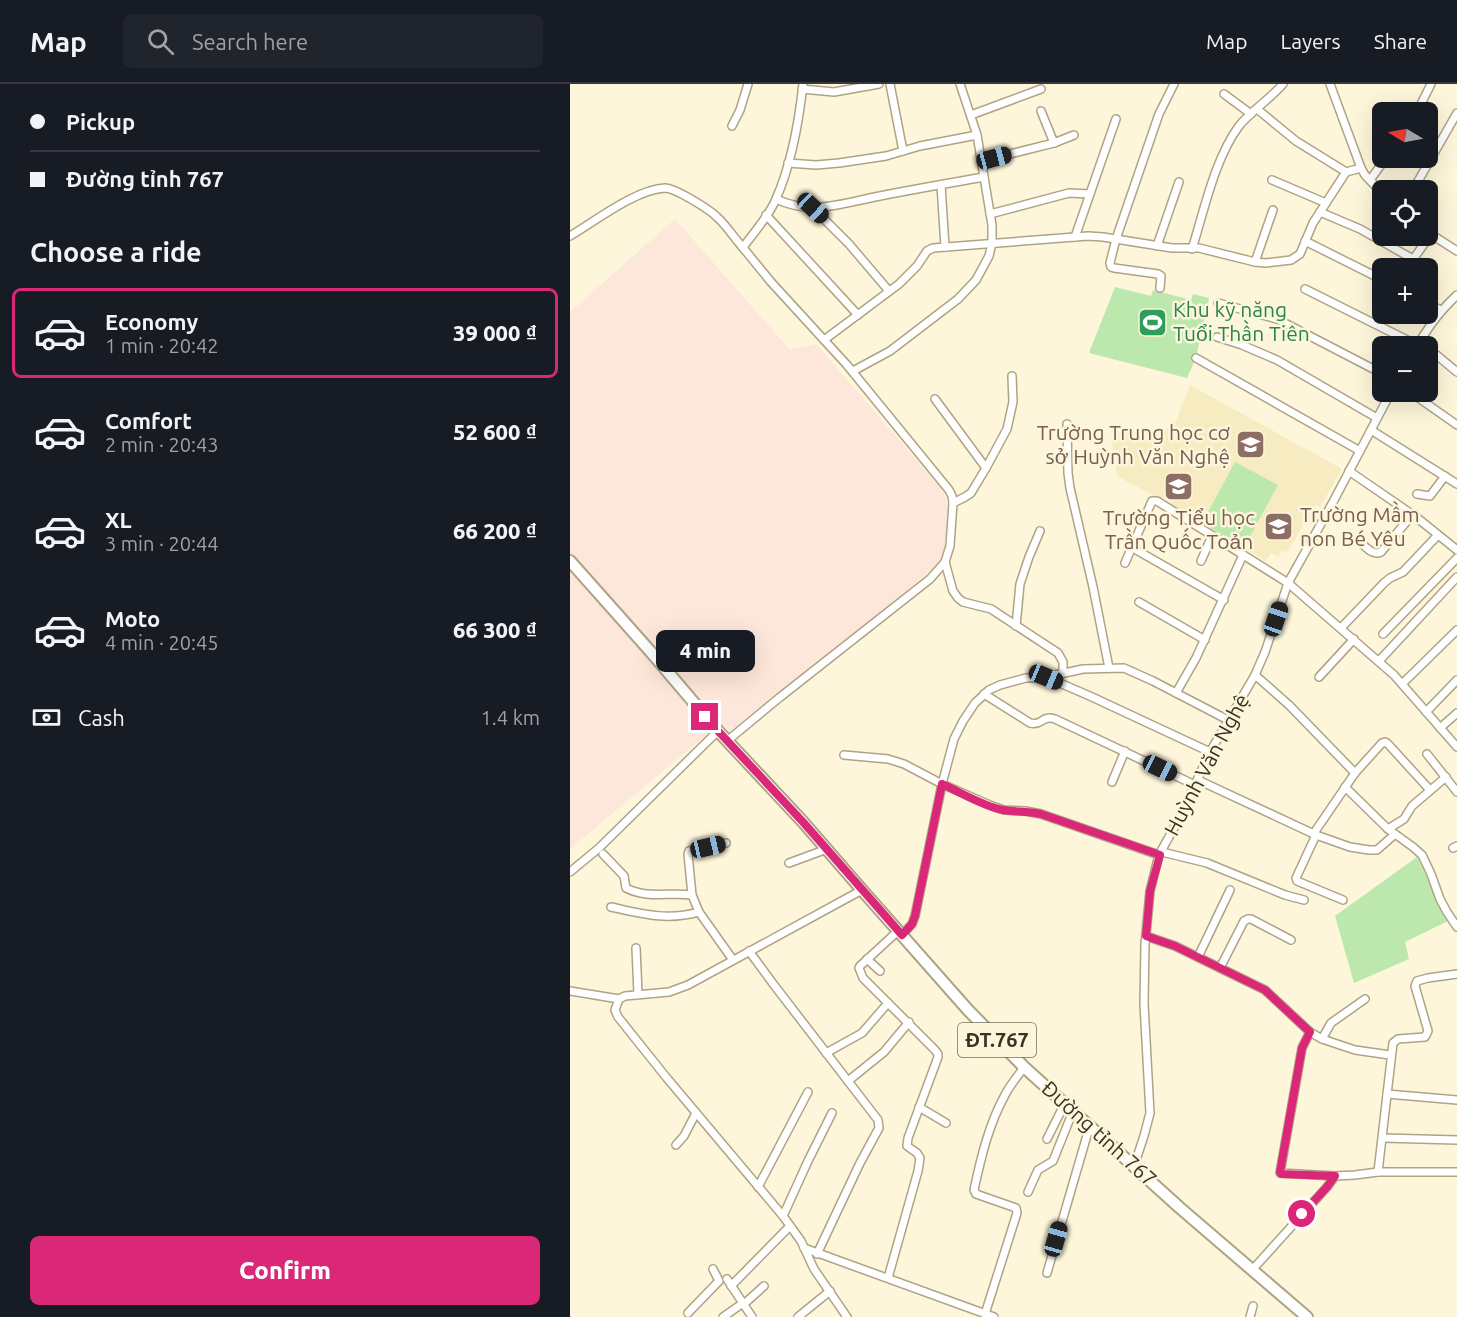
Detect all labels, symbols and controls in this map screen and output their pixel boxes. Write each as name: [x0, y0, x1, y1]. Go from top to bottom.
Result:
search box: [123, 14, 543, 68]
icon: search: [144, 25, 177, 58]
text: Map: [30, 26, 87, 57]
text: Search here: [192, 29, 308, 54]
text: Map: [1206, 29, 1247, 53]
text: Layers: [1280, 29, 1341, 53]
text: Share: [1374, 29, 1427, 53]
north arrow: [1372, 102, 1438, 168]
map controls: [1372, 102, 1438, 402]
text: Pickup: [66, 109, 135, 134]
car: [974, 145, 1014, 171]
text: Đường tỉnh 767: [66, 166, 224, 191]
button: locate: [1372, 180, 1438, 246]
car: [794, 189, 832, 227]
text: Choose a ride: [30, 237, 202, 267]
button: +: [1372, 258, 1438, 324]
place label: Khu kỹ năng Tuổi Thần Tiên: [1173, 297, 1310, 345]
icon: car: [33, 306, 87, 360]
sports icon: Khu kỹ năng Tuổi Thần Tiên: [1136, 306, 1168, 338]
text: Economy: [105, 309, 198, 334]
text: 39 000 ₫: [453, 320, 537, 345]
text: 1 min · 20:42: [105, 334, 219, 357]
button: −: [1372, 336, 1438, 402]
icon: car: [33, 405, 87, 459]
text: Comfort: [105, 408, 192, 433]
text: 52 600 ₫: [453, 419, 537, 444]
place label: Trường Trung học cơ sở Huỳnh Văn Nghệ: [1037, 420, 1230, 468]
school or university icon: Trường Trung học cơ sở Huỳnh Văn Nghệ: [1235, 429, 1267, 461]
text: 2 min · 20:43: [105, 433, 219, 456]
school or university icon: Trường Tiểu học Trần Quốc Toản: [1163, 471, 1195, 503]
place label: Trường Mầm non Bé Yêu: [1300, 500, 1420, 550]
icon: car: [33, 504, 87, 558]
place label: Trường Tiểu học Trần Quốc Toản: [1103, 505, 1255, 553]
text: XL: [105, 507, 132, 532]
school or university icon: Trường Mầm non Bé Yêu: [1263, 511, 1295, 543]
text: 66 200 ₫: [453, 518, 537, 543]
text: 3 min · 20:44: [105, 532, 219, 555]
car: [1262, 599, 1290, 639]
icon: car: [33, 603, 87, 657]
text: Moto: [105, 606, 160, 631]
text: 66 300 ₫: [453, 617, 537, 642]
callout: 4 min: [656, 630, 754, 672]
text: 4 min · 20:45: [105, 631, 219, 654]
text: 4 min: [680, 639, 731, 662]
car: [1026, 662, 1066, 692]
street label: Huỳnh Văn Nghệ: [1159, 690, 1254, 839]
icon: cash: [30, 701, 63, 734]
route end: [691, 703, 718, 730]
text: Cash: [78, 705, 125, 730]
text: 1.4 km: [481, 706, 540, 729]
car: [1140, 752, 1180, 784]
car: [688, 834, 728, 860]
road number: ĐT.767: [958, 1023, 1036, 1057]
street label: Đường tỉnh 767: [1037, 1075, 1162, 1191]
route start: [1288, 1200, 1315, 1227]
car: [1042, 1219, 1070, 1259]
button: Confirm: [30, 1236, 540, 1305]

